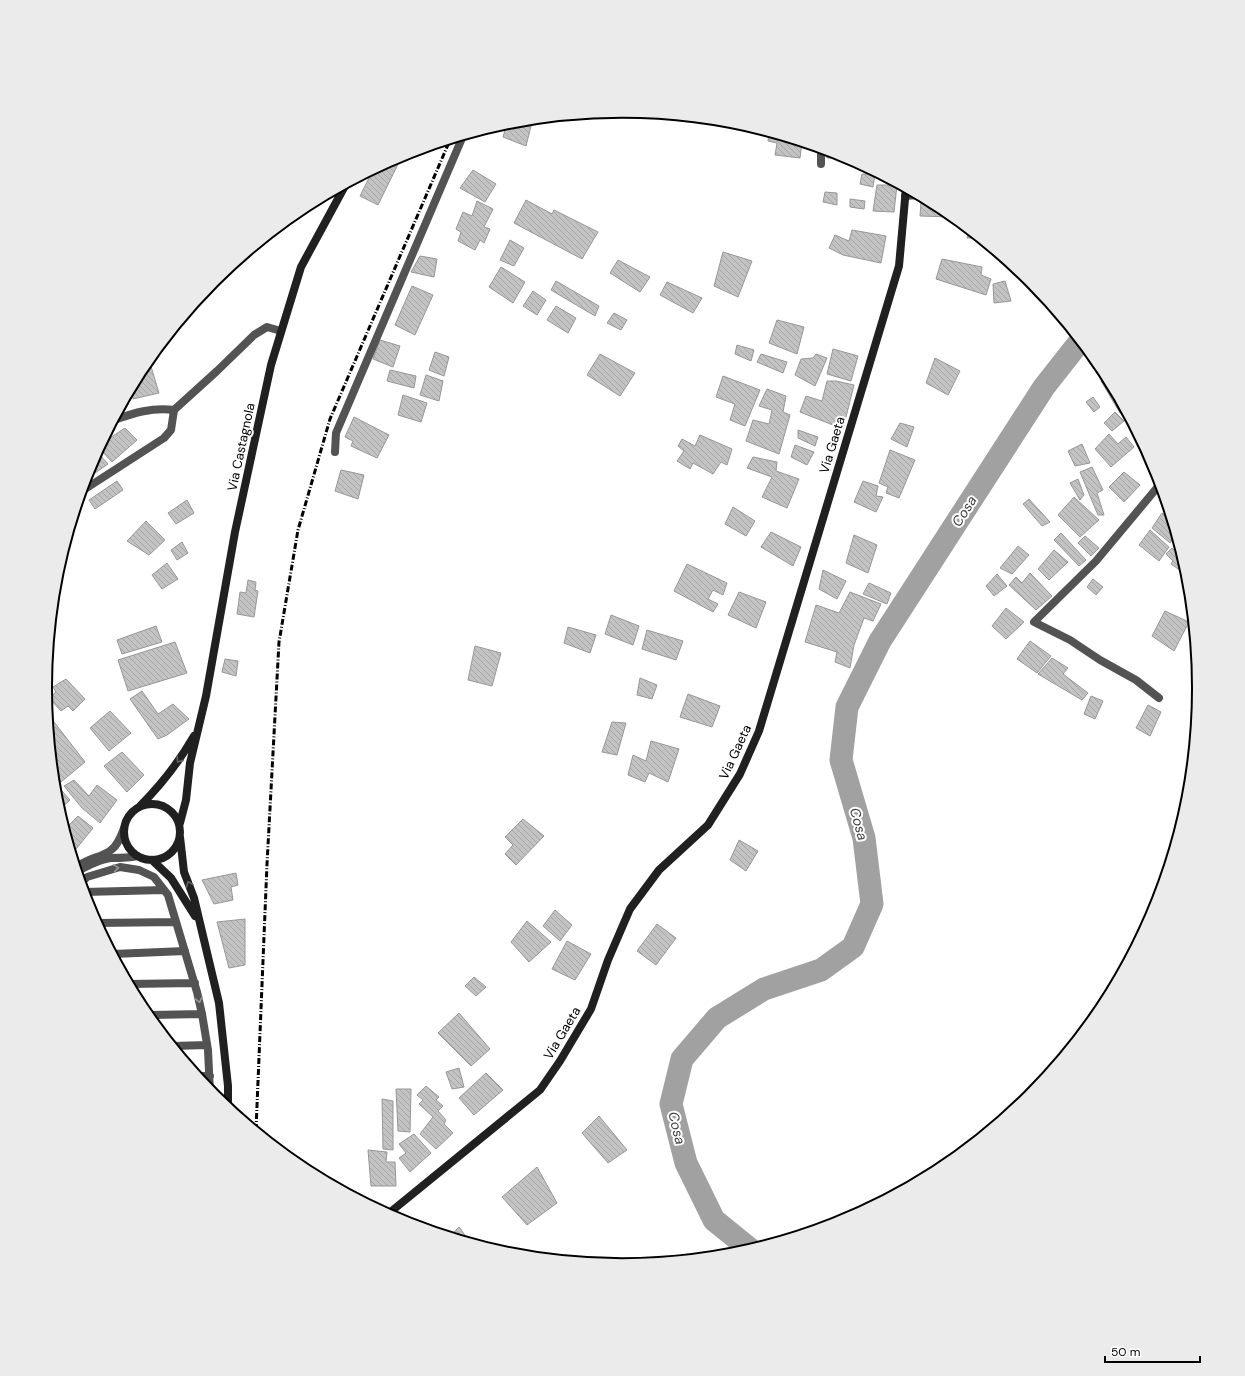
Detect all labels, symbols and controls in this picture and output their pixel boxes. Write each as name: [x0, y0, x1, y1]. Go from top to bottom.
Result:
street label: Via Castagnola: [223, 401, 259, 493]
street label: Via Gaeta: [815, 414, 849, 476]
water label: Cosa: [947, 492, 981, 530]
street label: Via Gaeta: [715, 722, 755, 782]
one-way arrow: [177, 756, 184, 763]
water label: Cosa: [846, 806, 872, 843]
one-way arrow: [113, 864, 119, 873]
one-way arrow: [185, 881, 194, 888]
one-way arrow: [194, 996, 202, 1003]
street label: Via Gaeta: [540, 1004, 584, 1062]
water label: Cosa: [664, 1110, 690, 1147]
scale bar: [1105, 1338, 1200, 1364]
text: 50 m: [1111, 1344, 1140, 1360]

